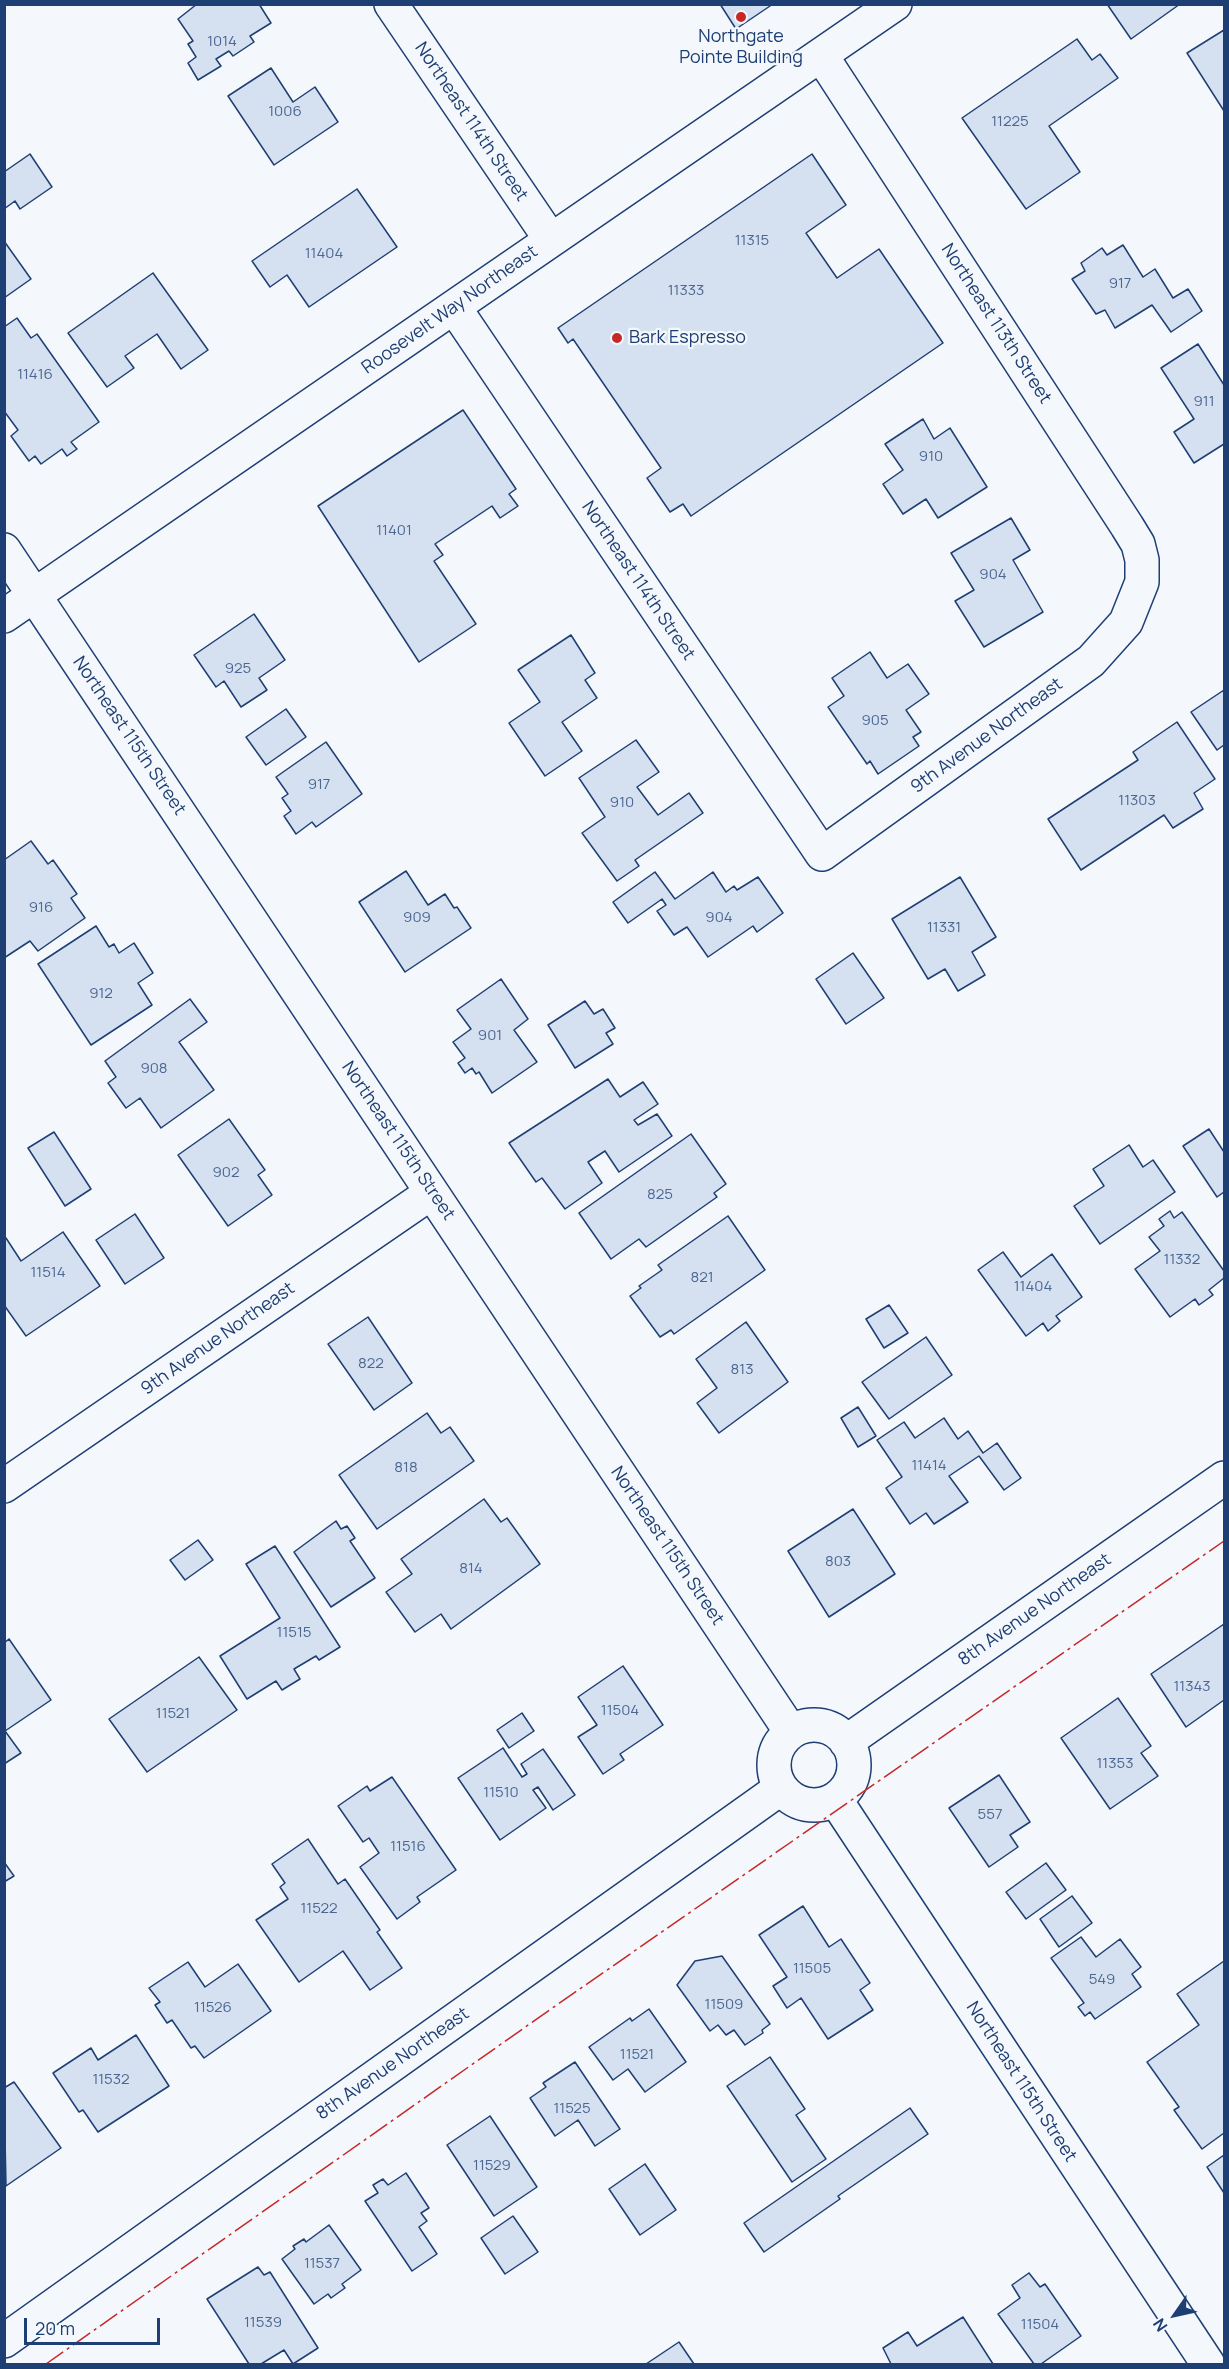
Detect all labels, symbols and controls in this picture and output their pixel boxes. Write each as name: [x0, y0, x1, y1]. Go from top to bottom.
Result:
marker: Northgate Pointe Building: [734, 10, 748, 24]
place label: Northgate Pointe Building: [679, 26, 803, 68]
house number: 1014: [207, 33, 237, 51]
street label: Northeast 114th Street: [410, 38, 532, 206]
house number: 1006: [268, 103, 302, 121]
house number: 11225: [991, 113, 1029, 131]
house number: 11315: [735, 232, 769, 250]
street label: Northeast 113th Street: [936, 240, 1056, 408]
street label: Roosevelt Way Northeast: [358, 241, 542, 379]
house number: 11404: [305, 245, 343, 263]
house number: 917: [1109, 275, 1131, 293]
house number: 11333: [668, 282, 704, 300]
place label: Bark Espresso: [629, 327, 746, 349]
marker: Bark Espresso: [610, 331, 624, 345]
house number: 11416: [17, 366, 53, 384]
house number: 911: [1193, 393, 1215, 411]
house number: 910: [919, 448, 943, 466]
street label: Northeast 114th Street: [577, 497, 699, 665]
house number: 11401: [376, 522, 412, 540]
house number: 904: [979, 566, 1007, 584]
street label: Northeast 115th Street: [68, 653, 190, 819]
house number: 925: [225, 660, 251, 678]
street label: 9th Avenue Northeast: [907, 674, 1067, 798]
house number: 905: [861, 712, 889, 730]
house number: 917: [308, 776, 330, 794]
house number: 11303: [1118, 792, 1156, 810]
house number: 910: [610, 794, 634, 812]
house number: 916: [29, 899, 53, 917]
house number: 909: [403, 909, 431, 927]
house number: 904: [705, 909, 733, 927]
house number: 11331: [927, 919, 961, 937]
house number: 912: [89, 985, 113, 1003]
house number: 901: [478, 1027, 502, 1045]
street label: Northeast 115th Street: [337, 1058, 459, 1224]
house number: 908: [140, 1060, 168, 1078]
house number: 902: [212, 1164, 240, 1182]
house number: 825: [647, 1186, 673, 1204]
house number: 11332: [1164, 1251, 1200, 1269]
house number: 11514: [30, 1264, 66, 1282]
house number: 821: [690, 1269, 714, 1287]
street label: 9th Avenue Northeast: [137, 1278, 299, 1400]
house number: 11404: [1014, 1278, 1052, 1296]
house number: 822: [358, 1355, 384, 1373]
house number: 813: [731, 1361, 753, 1379]
house number: 11414: [911, 1457, 947, 1475]
house number: 818: [394, 1459, 418, 1477]
street label: Northeast 115th Street: [606, 1463, 728, 1629]
street label: 8th Avenue Northeast: [954, 1549, 1116, 1671]
house number: 803: [825, 1553, 851, 1571]
house number: 814: [459, 1560, 483, 1578]
house number: 11515: [277, 1624, 311, 1642]
house number: 11343: [1173, 1678, 1211, 1696]
house number: 11504: [601, 1702, 639, 1720]
house number: 11521: [156, 1705, 190, 1723]
house number: 11353: [1097, 1755, 1133, 1773]
house number: 11510: [483, 1784, 519, 1802]
house number: 557: [978, 1806, 1002, 1824]
house number: 11516: [390, 1838, 426, 1856]
house number: 11522: [300, 1900, 338, 1918]
house number: 11505: [793, 1960, 831, 1978]
house number: 549: [1089, 1971, 1115, 1989]
house number: 11509: [705, 1996, 743, 2014]
street label: Northeast 115th Street: [961, 1998, 1081, 2166]
house number: 11526: [194, 1999, 232, 2017]
street label: 8th Avenue Northeast: [312, 2003, 474, 2125]
house number: 11521: [620, 2046, 654, 2064]
house number: 11532: [92, 2071, 130, 2089]
house number: 11525: [553, 2100, 591, 2118]
house number: 11529: [473, 2157, 511, 2175]
house number: 11537: [304, 2255, 340, 2273]
north arrow: [1145, 2285, 1205, 2345]
scale bar: [27, 2306, 164, 2344]
house number: 11539: [244, 2314, 282, 2332]
text: N: [1148, 2314, 1172, 2336]
text: 20 m: [35, 2316, 75, 2340]
house number: 11504: [1021, 2316, 1059, 2334]

